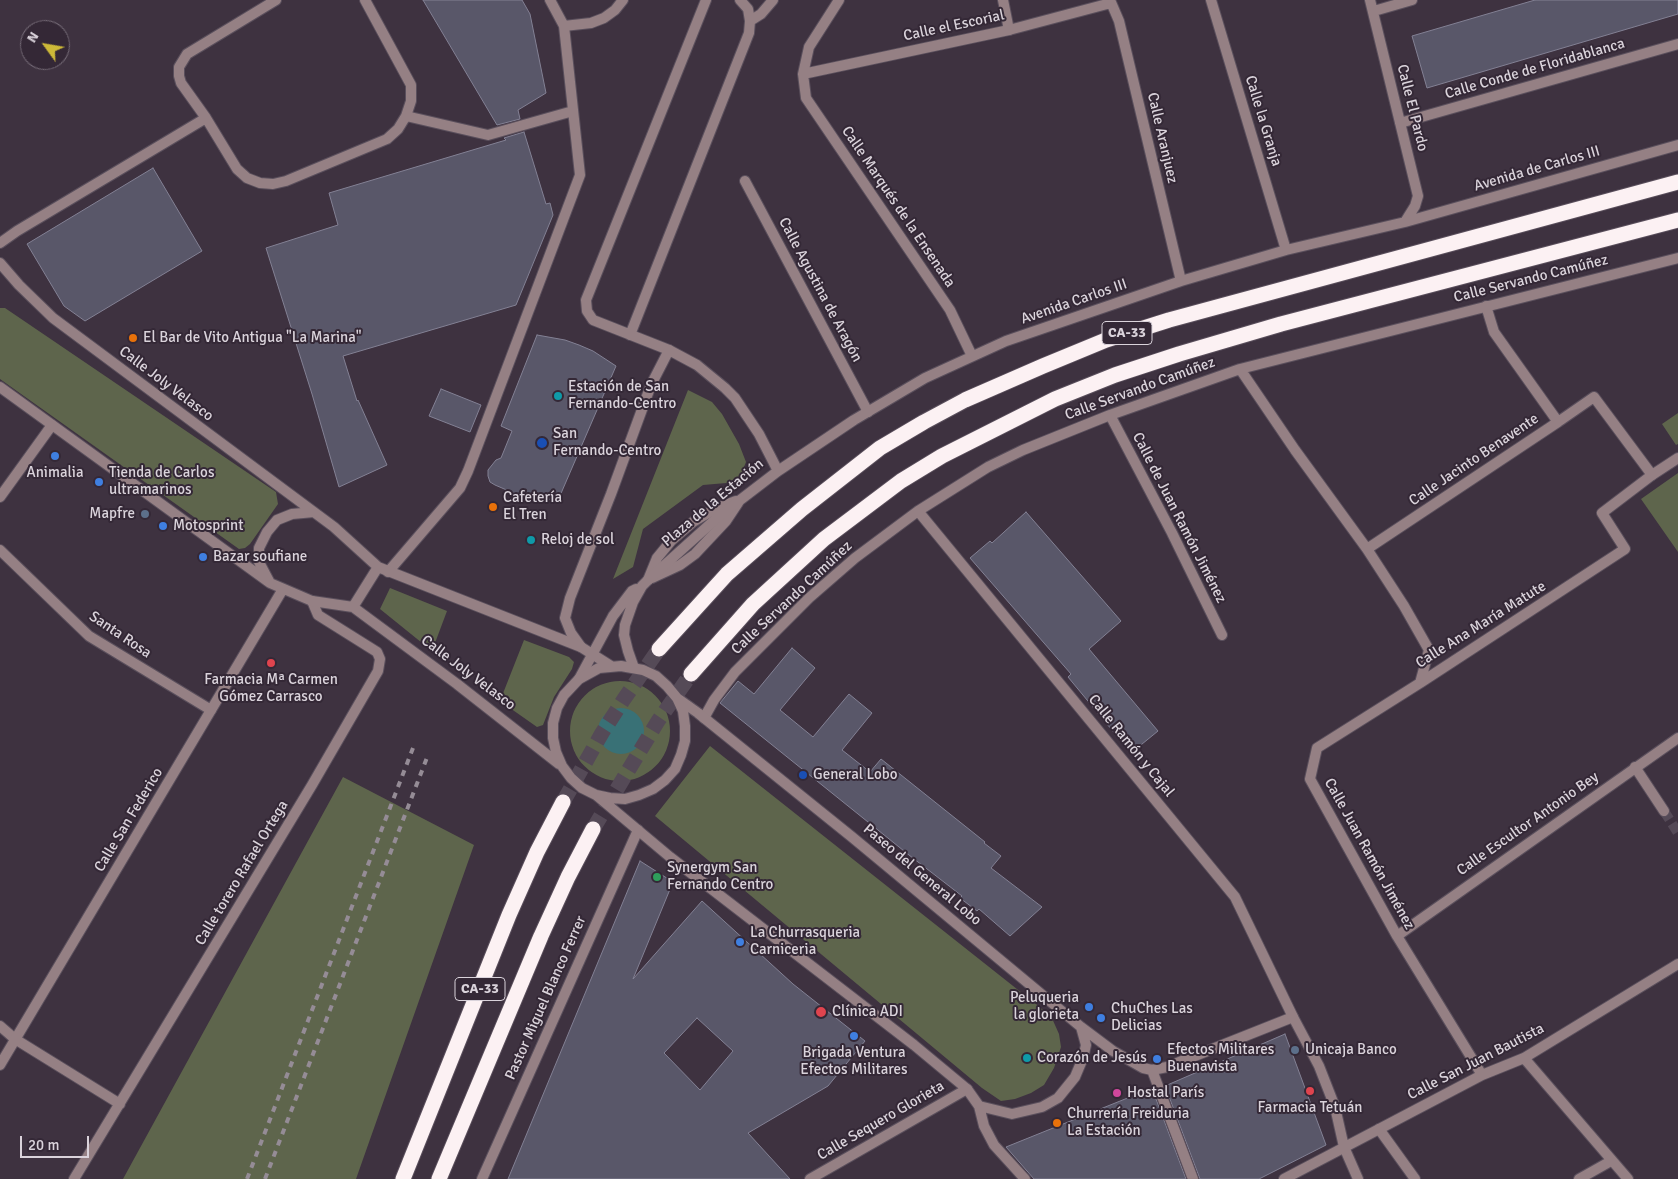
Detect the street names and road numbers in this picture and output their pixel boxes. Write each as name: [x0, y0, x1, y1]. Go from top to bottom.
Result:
street label: Calle el Escorial: [902, 7, 1006, 45]
street label: Calle Conde de Floridablanca: [1443, 35, 1627, 103]
street label: Calle El Pardo: [1393, 63, 1431, 153]
street label: Calle la Granja: [1241, 74, 1285, 168]
street label: Calle Aranjuez: [1143, 91, 1181, 185]
street label: Calle Marqués de la Ensenada: [837, 123, 959, 291]
street label: Avenida de Carlos III: [1472, 142, 1602, 196]
street label: Calle Agustina de Aragón: [774, 215, 866, 365]
street label: Calle Servando Camúñez: [1452, 251, 1610, 307]
street label: Avenida Carlos III: [1018, 275, 1130, 329]
road number: CA-33: [1102, 322, 1152, 344]
street label: Calle Joly Velasco: [115, 343, 217, 425]
street label: Calle Servando Camúñez: [1062, 353, 1218, 425]
street label: Calle Jacinto Benavente: [1406, 410, 1542, 510]
street label: Calle de Juan Ramón Jiménez: [1128, 430, 1230, 606]
street label: Plaza de la Estación: [658, 455, 768, 551]
street label: Calle Servando Camúñez: [728, 537, 856, 659]
street label: Calle Ana María Matute: [1413, 578, 1549, 672]
street label: Santa Rosa: [86, 608, 154, 662]
street label: Calle Joly Velasco: [417, 632, 519, 714]
street label: Calle Ramón y Cajal: [1084, 691, 1178, 801]
street label: Calle San Federico: [91, 765, 167, 875]
street label: Calle Escultor Antonio Bey: [1454, 768, 1602, 880]
street label: Calle Juan Ramón Jiménez: [1320, 775, 1418, 933]
street label: Calle torero Rafael Ortega: [192, 797, 292, 949]
street label: Paseo del General Lobo: [859, 820, 985, 930]
street label: Pastor Miguel Blanco Ferrer: [502, 913, 590, 1083]
road number: CA-33: [455, 978, 505, 1001]
street label: Calle San Juan Bautista: [1405, 1020, 1547, 1104]
street label: Calle Sequero Glorieta: [814, 1077, 948, 1165]

